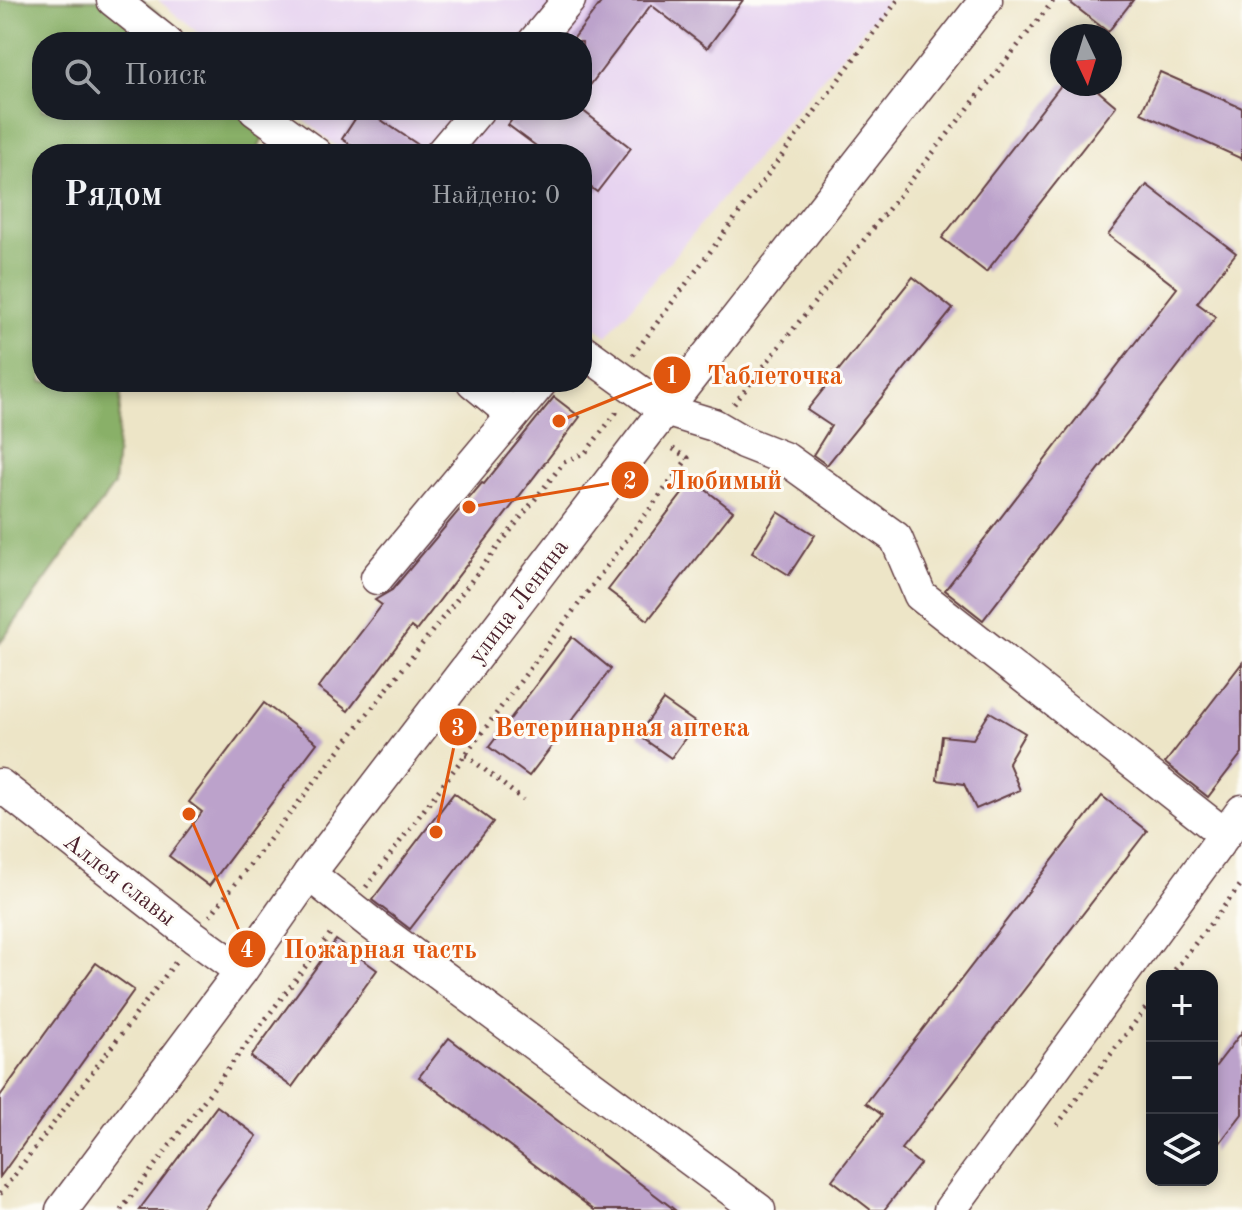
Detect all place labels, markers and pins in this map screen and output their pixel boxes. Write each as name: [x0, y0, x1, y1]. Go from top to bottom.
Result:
callout: Таблеточка: [652, 350, 859, 400]
callout: Любимый: [610, 455, 798, 505]
callout: Ветеринарная аптека: [438, 702, 766, 752]
callout: Пожарная часть: [227, 924, 493, 974]

